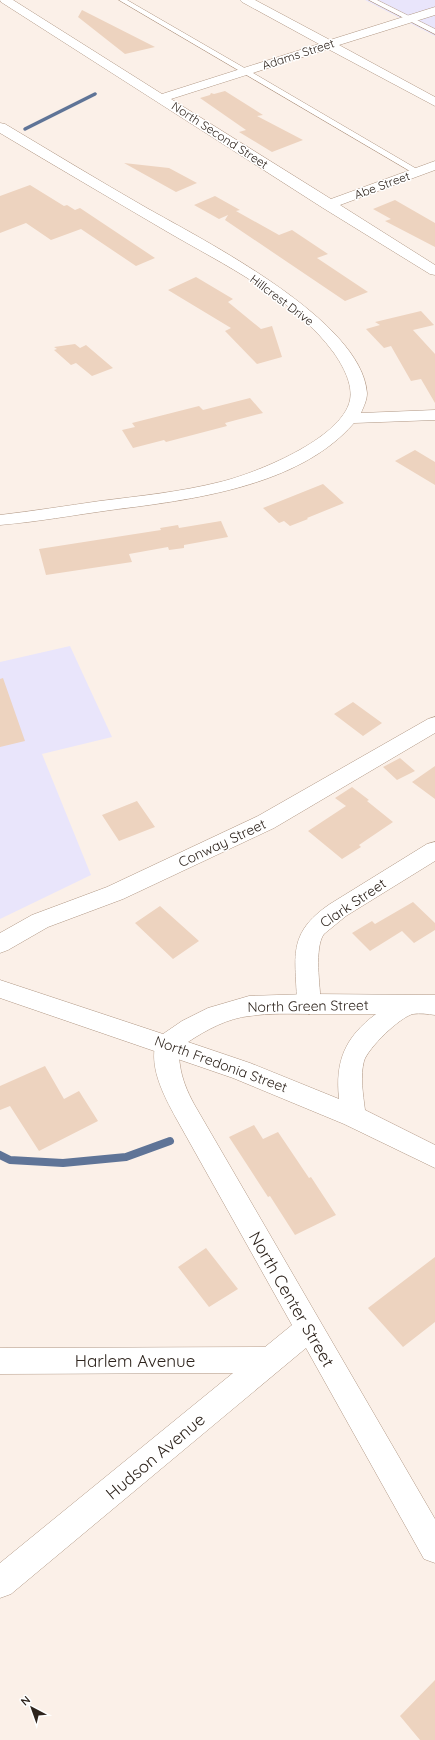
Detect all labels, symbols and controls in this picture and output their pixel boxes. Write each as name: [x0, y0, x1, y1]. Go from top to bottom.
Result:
street label: Adams Street: [260, 35, 336, 73]
street label: North Second Street: [169, 98, 271, 172]
street label: Abe Street: [352, 168, 412, 202]
street label: Hillcrest Drive: [247, 271, 317, 329]
street label: Conway Street: [175, 815, 269, 871]
street label: Clark Street: [317, 874, 390, 932]
street label: North Green Street: [247, 996, 369, 1016]
street label: North Fredonia Street: [152, 1032, 290, 1096]
street label: North Center Street: [245, 1228, 339, 1371]
street label: Harlem Avenue: [75, 1350, 195, 1371]
street label: Hudson Avenue: [101, 1408, 209, 1504]
north arrow: [12, 1688, 52, 1728]
text: N: [18, 1693, 33, 1708]

